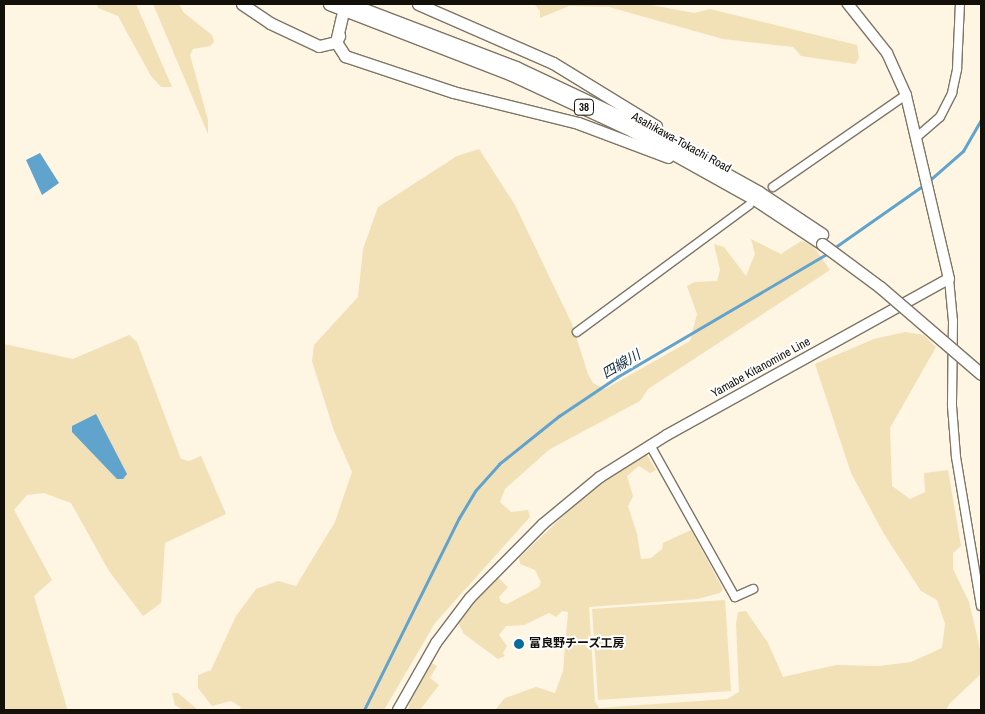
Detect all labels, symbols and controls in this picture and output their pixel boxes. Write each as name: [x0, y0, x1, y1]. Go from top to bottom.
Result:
road number: 38: [573, 98, 595, 115]
street label: Asahikawa-Tokachi Road: [629, 110, 733, 176]
street label: Yamabe Kitanomine Line: [709, 335, 813, 401]
water label: 四線川: [599, 346, 643, 382]
place label: 富良野チーズ工房: [529, 637, 625, 651]
marker: 富良野チーズ工房: [513, 638, 525, 650]

